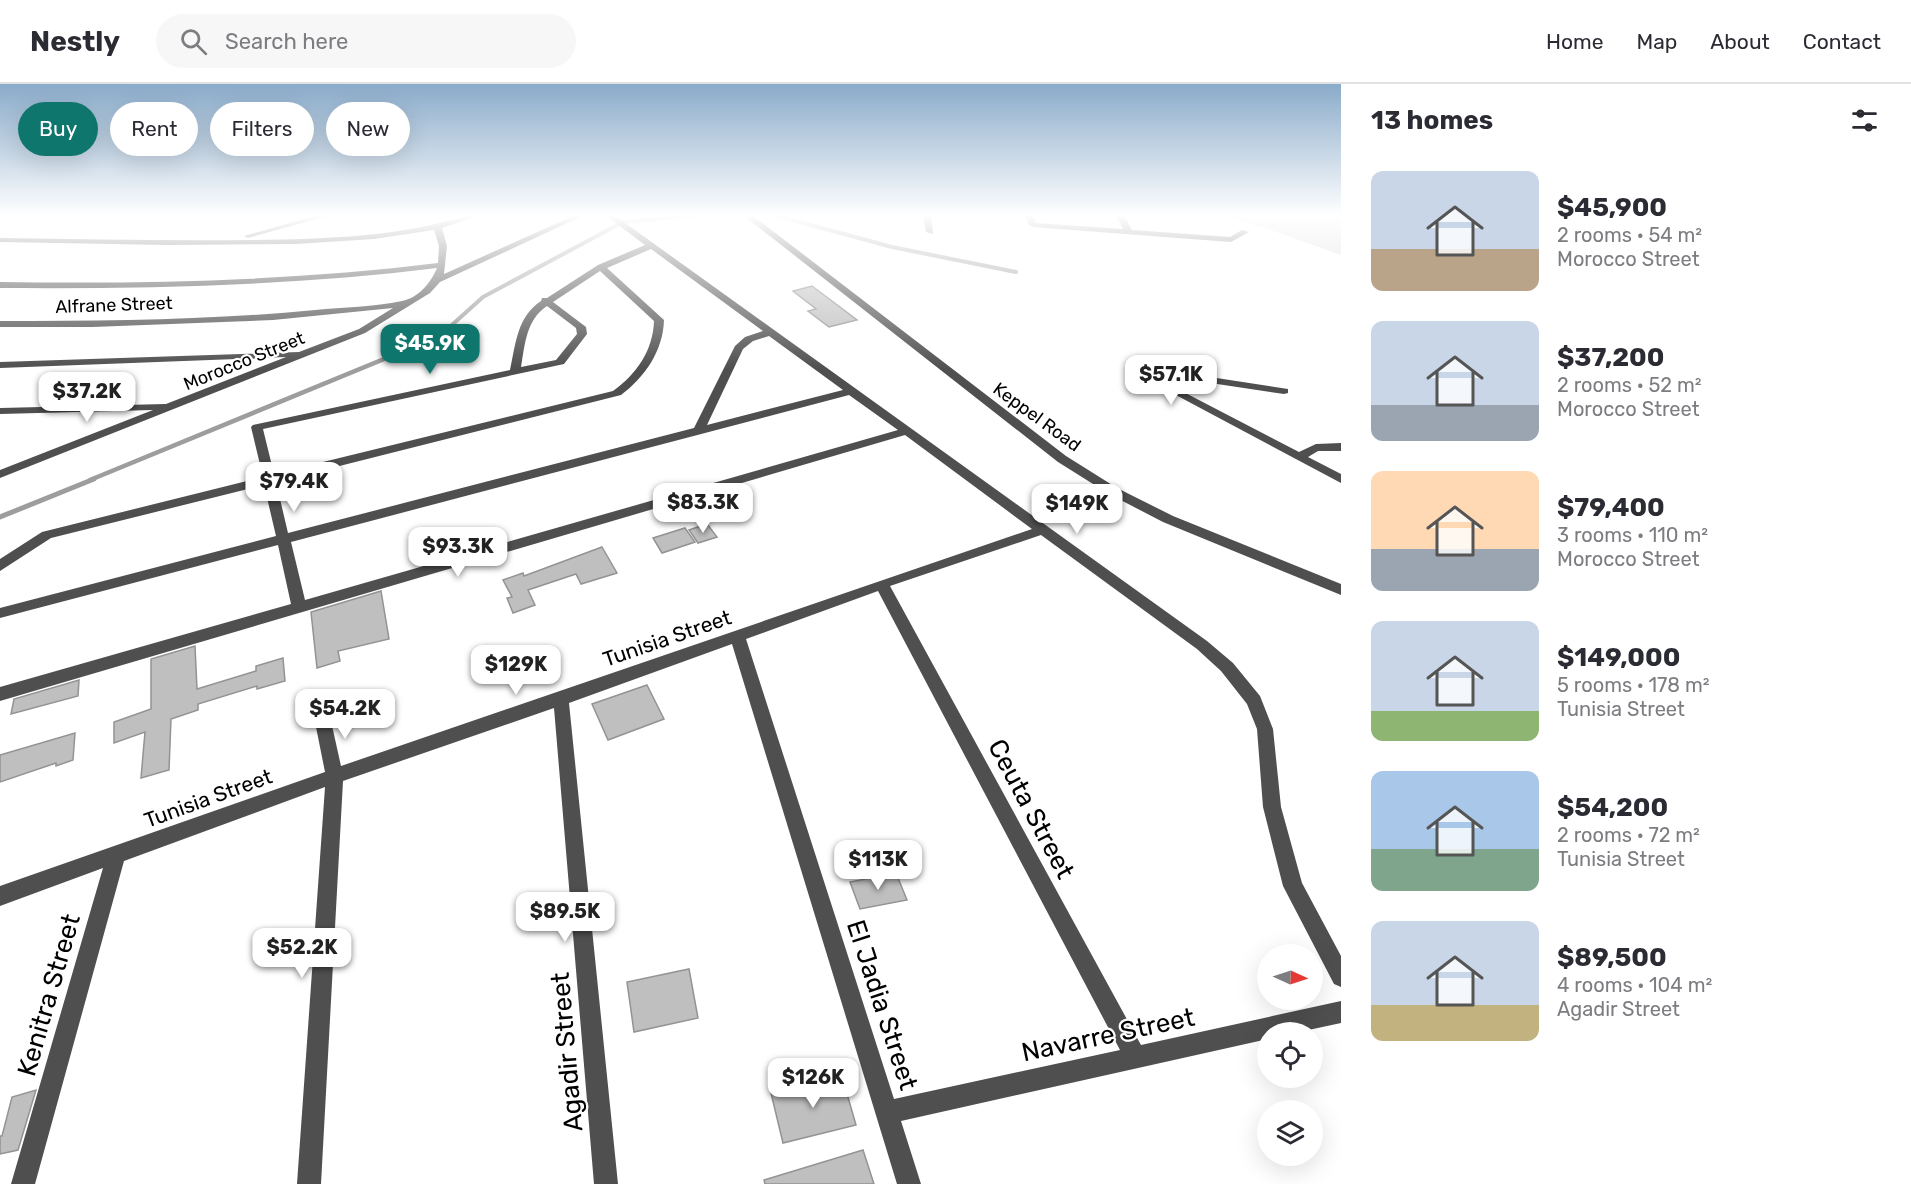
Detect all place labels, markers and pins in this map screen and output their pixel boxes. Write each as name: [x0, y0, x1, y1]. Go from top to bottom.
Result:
pin: $45.9K: [381, 324, 479, 375]
pin: $57.1K: [1122, 355, 1220, 406]
pin: $37.2K: [38, 372, 136, 423]
pin: $79.4K: [245, 462, 343, 513]
pin: $83.3K: [654, 483, 752, 534]
pin: $149K: [1035, 484, 1119, 535]
pin: $93.3K: [409, 527, 507, 578]
pin: $129K: [474, 645, 558, 696]
pin: $54.2K: [296, 689, 394, 740]
pin: $113K: [836, 840, 920, 891]
pin: $89.5K: [516, 892, 614, 943]
pin: $52.2K: [253, 928, 351, 979]
pin: $126K: [771, 1058, 855, 1109]

